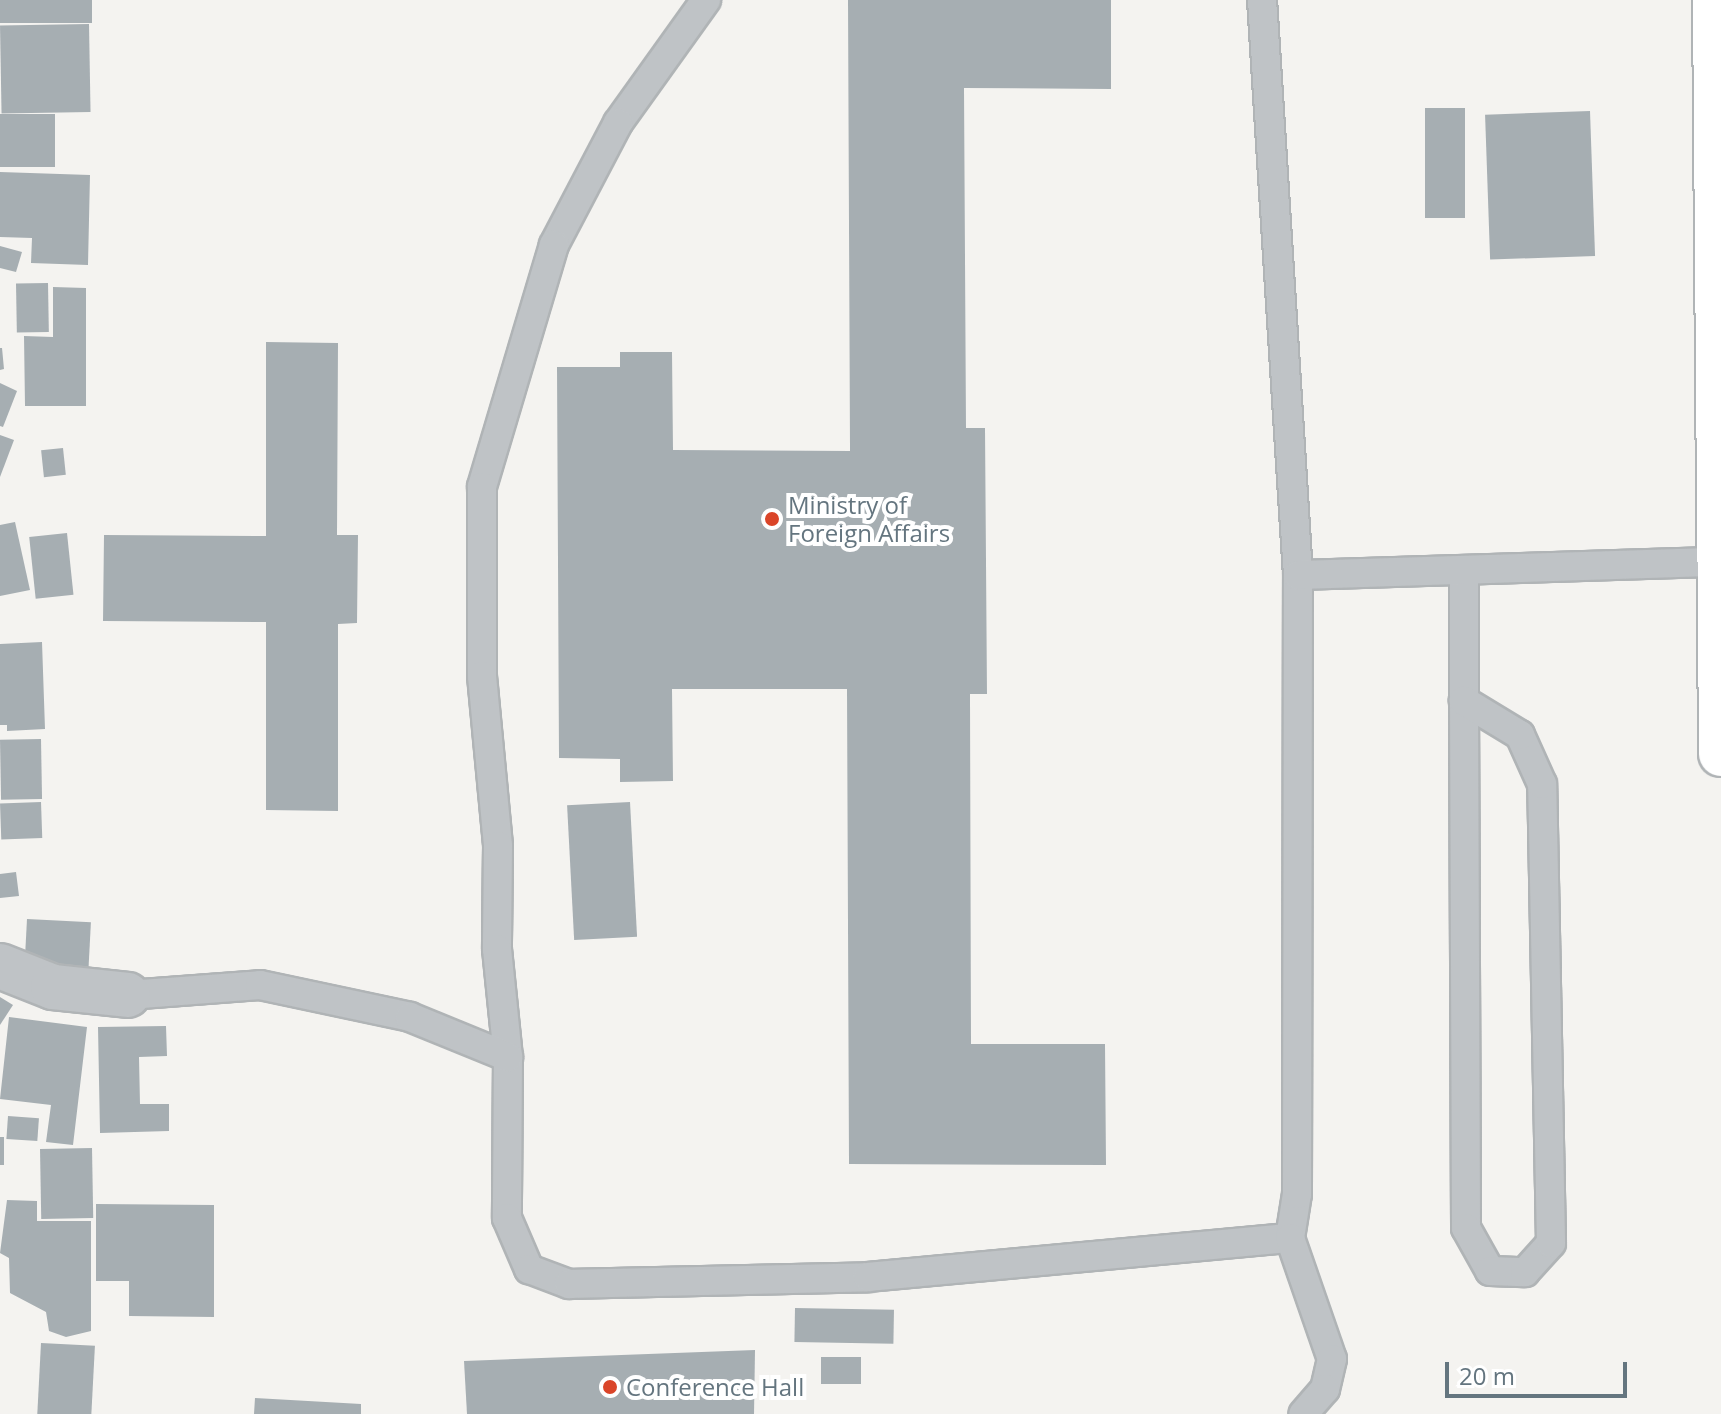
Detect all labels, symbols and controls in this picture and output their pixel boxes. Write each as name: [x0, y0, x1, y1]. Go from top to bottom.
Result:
place label: Ministry of Foreign Affairs: [788, 491, 950, 547]
marker: Ministry of Foreign Affairs: [763, 510, 781, 528]
scale bar: [1449, 1346, 1631, 1396]
text: 20 m: [1459, 1359, 1515, 1392]
place label: Conference Hall: [626, 1373, 804, 1401]
marker: Conference Hall: [601, 1378, 619, 1396]

